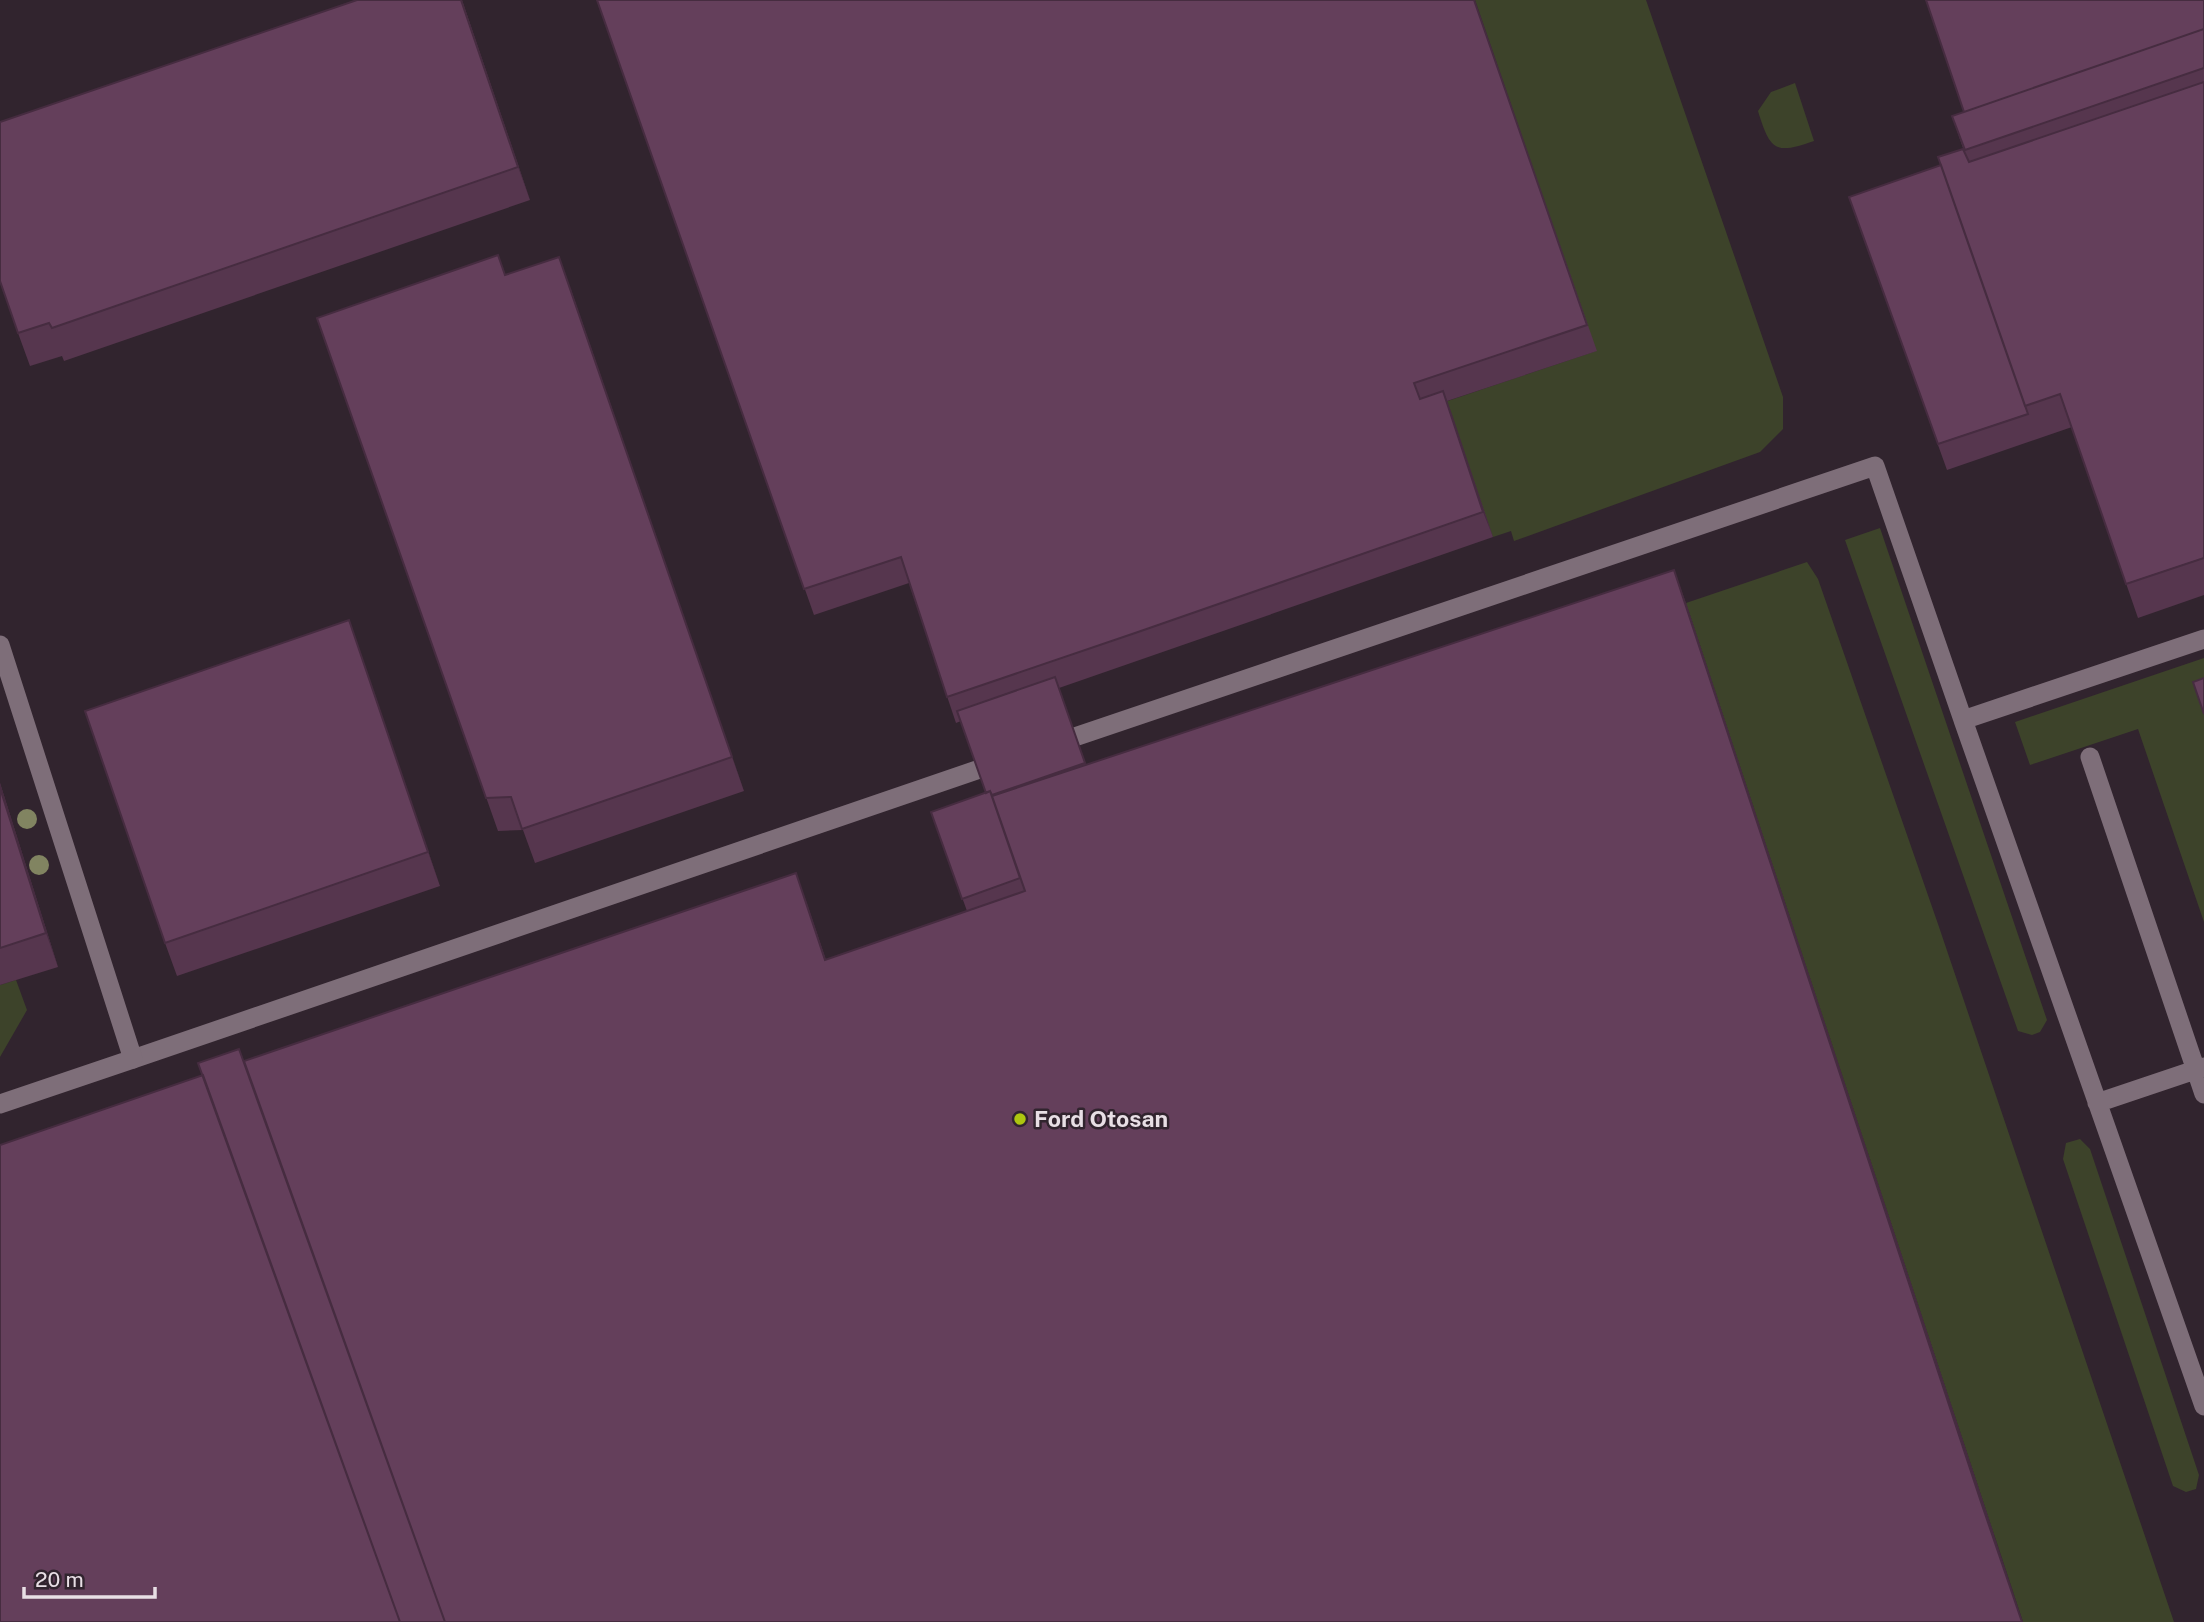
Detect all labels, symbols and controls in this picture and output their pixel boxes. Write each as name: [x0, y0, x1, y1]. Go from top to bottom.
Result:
place label: Ford Otosan: [1034, 1105, 1168, 1132]
marker: Ford Otosan: [1012, 1111, 1028, 1127]
scale bar: [24, 1556, 156, 1600]
text: 20 m: [35, 1567, 84, 1592]

